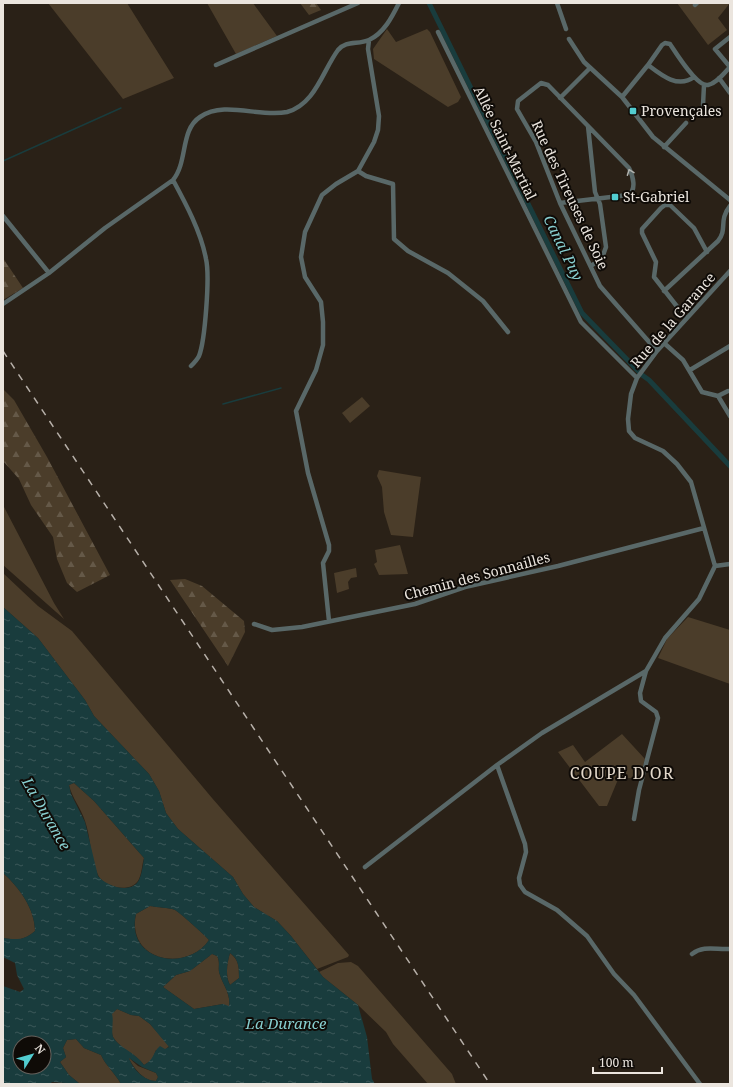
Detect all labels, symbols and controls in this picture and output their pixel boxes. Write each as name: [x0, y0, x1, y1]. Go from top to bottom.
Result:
street label: Allée Saint-Martial: [470, 83, 542, 204]
place label: Provençales: [641, 101, 722, 120]
marker: Provençales: [628, 106, 638, 116]
street label: Rue des Tireuses de Soie: [528, 117, 613, 272]
one-way arrow: [626, 168, 634, 175]
place label: St-Gabriel: [623, 187, 690, 206]
marker: St-Gabriel: [610, 192, 620, 202]
water label: Canal Puy: [539, 212, 588, 284]
street label: Rue de la Garance: [626, 268, 719, 371]
street label: Chemin des Sonnailles: [402, 547, 552, 604]
district label: COUPE D'OR: [570, 762, 674, 784]
water label: La Durance: [17, 773, 76, 854]
water label: La Durance: [245, 1013, 327, 1033]
north arrow: [12, 1035, 52, 1075]
text: N: [32, 1041, 49, 1057]
scale bar: [593, 1049, 662, 1075]
text: 100 m: [599, 1054, 634, 1071]

